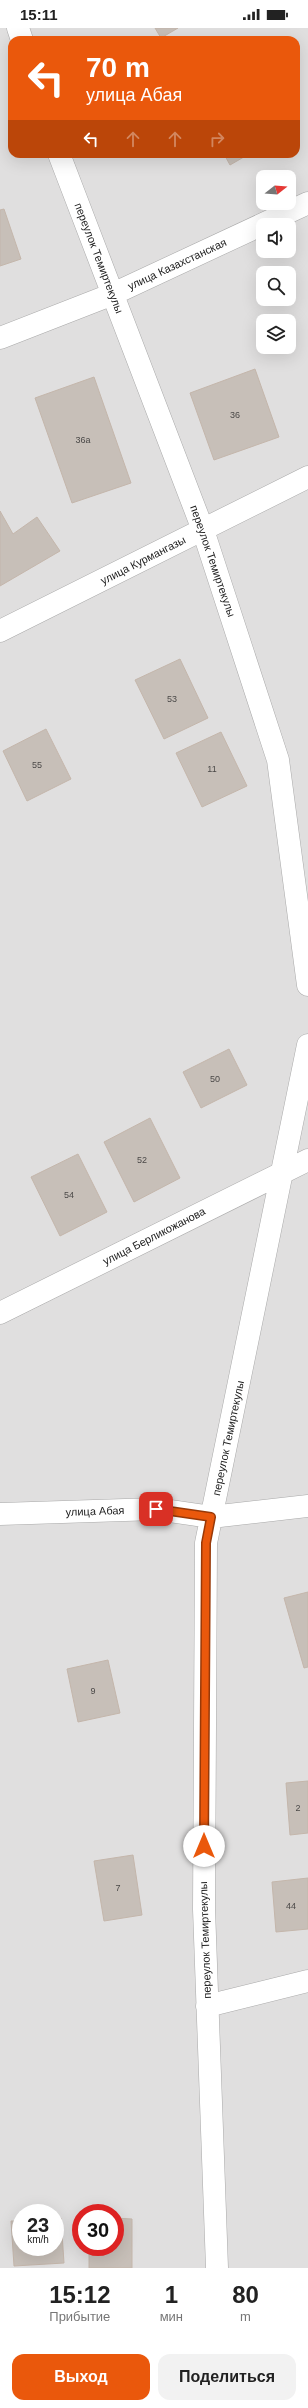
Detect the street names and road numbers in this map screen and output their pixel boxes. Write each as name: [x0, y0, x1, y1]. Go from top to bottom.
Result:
street label: переулок Темиртекулы: [72, 201, 126, 315]
street label: улица Казахстанская: [126, 236, 228, 292]
street label: переулок Темиртекулы: [188, 504, 238, 619]
street label: улица Курмангазы: [99, 533, 188, 587]
street label: улица Берликожанова: [101, 1205, 208, 1267]
street label: переулок Темиртекулы: [210, 1379, 246, 1497]
street label: улица Абая: [65, 1504, 125, 1518]
street label: переулок Темиртекулы: [197, 1881, 213, 1999]

